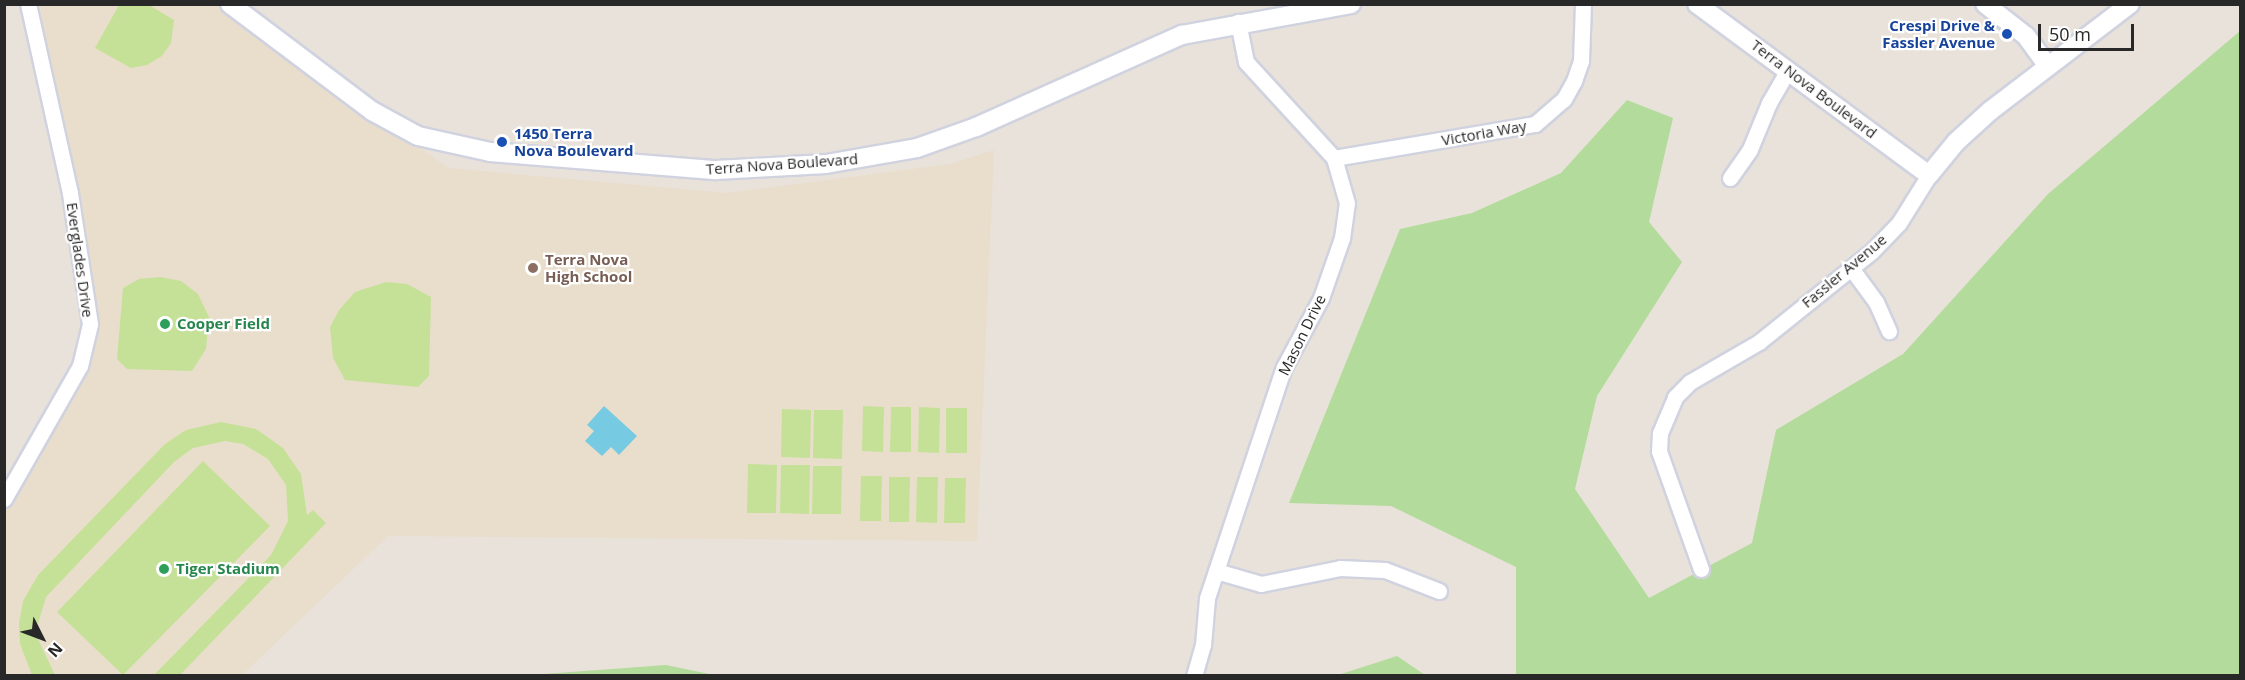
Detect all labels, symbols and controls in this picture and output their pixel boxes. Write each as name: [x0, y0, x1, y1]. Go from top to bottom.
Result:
scale bar: [2041, 12, 2137, 50]
place label: Crespi Drive & Fassler Avenue: [1882, 16, 1995, 51]
text: 50 m: [2049, 22, 2091, 46]
marker: Crespi Drive & Fassler Avenue: [2000, 27, 2014, 41]
street label: Terra Nova Boulevard: [1748, 36, 1880, 142]
street label: Victoria Way: [1440, 117, 1528, 149]
place label: 1450 Terra Nova Boulevard: [514, 124, 634, 159]
marker: 1450 Terra Nova Boulevard: [495, 135, 509, 149]
street label: Terra Nova Boulevard: [705, 150, 859, 178]
street label: Everglades Drive: [63, 201, 97, 319]
street label: Fassler Avenue: [1798, 230, 1890, 312]
place label: Terra Nova High School: [545, 250, 632, 285]
marker: Terra Nova High School: [526, 261, 540, 275]
street label: Mason Drive: [1275, 292, 1329, 378]
place label: Cooper Field: [177, 315, 270, 333]
marker: Cooper Field: [158, 317, 172, 331]
place label: Tiger Stadium: [176, 560, 280, 578]
marker: Tiger Stadium: [157, 562, 171, 576]
north arrow: [12, 608, 72, 668]
text: N: [43, 638, 68, 662]

